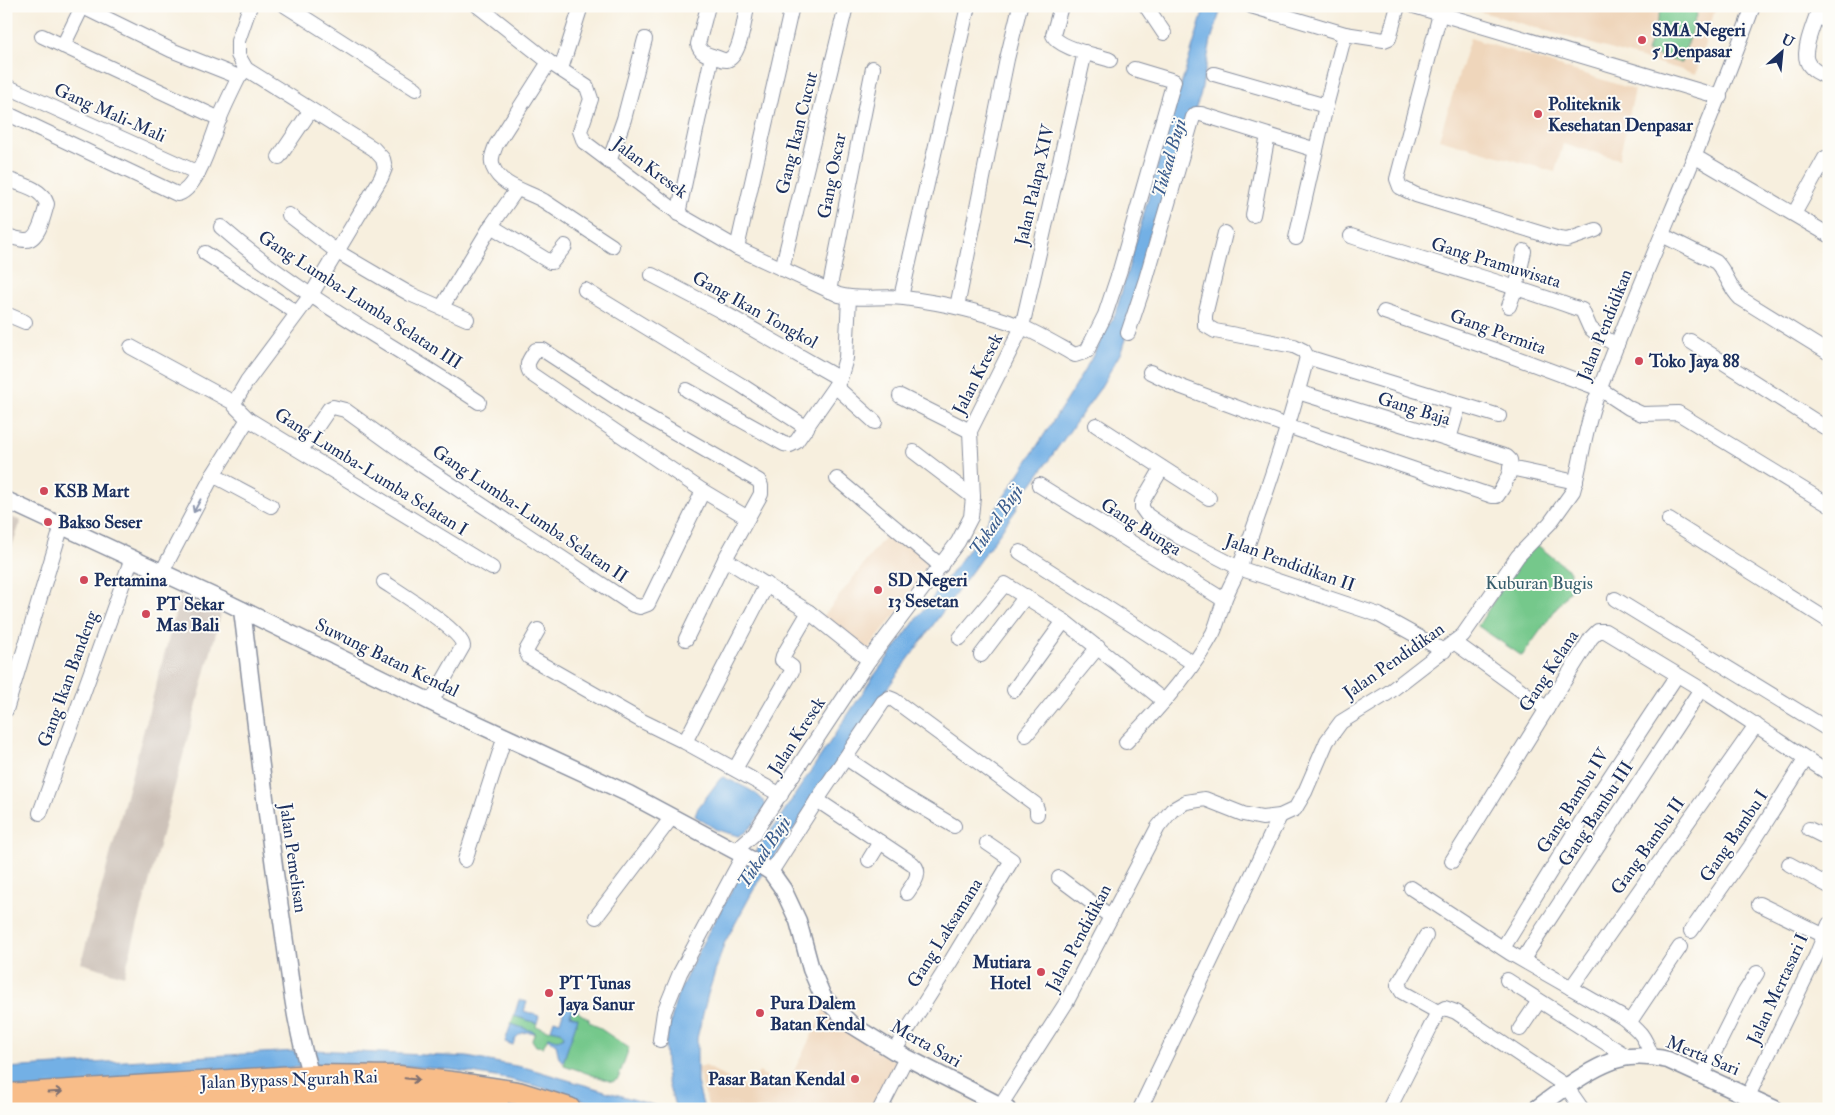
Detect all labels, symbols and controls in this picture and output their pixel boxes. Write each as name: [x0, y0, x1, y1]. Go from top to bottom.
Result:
place label: SMA Negeri 5 Denpasar: [1652, 19, 1746, 63]
north arrow: [1758, 28, 1808, 78]
text: U: [1779, 31, 1797, 51]
marker: SMA Negeri 5 Denpasar: [1636, 34, 1648, 46]
street label: Gang Ikan Cucut: [771, 69, 823, 197]
street label: Gang Mali-Mali: [50, 78, 170, 148]
place label: Politeknik Kesehatan Denpasar: [1548, 93, 1693, 137]
marker: Politeknik Kesehatan Denpasar: [1532, 108, 1544, 120]
water label: Tukad Buji: [1146, 116, 1192, 200]
street label: Jalan Palapa XIV: [1010, 121, 1060, 249]
street label: Gang Oscar: [812, 131, 852, 221]
street label: Jalan Kresek: [607, 132, 693, 204]
street label: Gang Lumba-Lumba Selatan III: [254, 225, 466, 375]
street label: Gang Pramuwisata: [1428, 232, 1564, 294]
street label: Gang Ikan Tongkol: [688, 266, 822, 354]
street label: Jalan Pendidikan: [1572, 266, 1638, 385]
street label: Gang Permita: [1447, 304, 1550, 360]
street label: Jalan Kresek: [947, 329, 1008, 420]
place label: Toko Jaya 88: [1648, 350, 1740, 373]
marker: Toko Jaya 88: [1633, 355, 1645, 367]
street label: Gang Baja: [1375, 387, 1454, 431]
street label: Gang Lumba-Lumba Selatan I: [270, 403, 472, 541]
street label: Gang Lumba-Lumba Selatan II: [428, 440, 632, 588]
place label: KSB Mart: [54, 480, 129, 503]
water label: Tukad Buji: [963, 480, 1029, 560]
marker: KSB Mart: [38, 485, 50, 497]
street label: Gang Bunga: [1096, 493, 1186, 561]
one-way arrow: [192, 498, 201, 513]
place label: Bakso Seser: [58, 511, 143, 534]
marker: Bakso Seser: [42, 516, 54, 528]
street label: Jalan Pendidikan II: [1221, 528, 1358, 597]
place label: Pertamina: [94, 569, 168, 592]
place label: SD Negeri 13 Sesetan: [888, 569, 968, 613]
park label: Kuburan Bugis: [1485, 572, 1593, 595]
marker: Pertamina: [78, 574, 90, 586]
marker: SD Negeri 13 Sesetan: [872, 584, 884, 596]
place label: PT Sekar Mas Bali: [155, 593, 224, 637]
street label: Gang Ikan Bandeng: [33, 607, 104, 750]
marker: PT Sekar Mas Bali: [140, 608, 152, 620]
street label: Suwung Batan Kendal: [311, 613, 463, 703]
street label: Jalan Pendidikan: [1338, 618, 1449, 705]
street label: Gang Kelana: [1514, 625, 1584, 716]
street label: Jalan Kresek: [763, 692, 831, 780]
street label: Gang Bambu IV: [1532, 743, 1615, 858]
street label: Gang Bambu III: [1553, 757, 1639, 871]
street label: Gang Bambu I: [1695, 785, 1773, 887]
street label: Gang Bambu II: [1606, 793, 1690, 899]
street label: Jalan Pemelisan: [274, 801, 312, 914]
water label: Tukad Buji: [732, 812, 796, 892]
street label: Gang Laksamana: [902, 873, 988, 992]
street label: Jalan Pendidikan: [1041, 880, 1117, 997]
street label: Jalan Mertasari I: [1742, 930, 1814, 1049]
place label: Mutiara Hotel: [971, 951, 1032, 995]
marker: Mutiara Hotel: [1035, 966, 1047, 978]
place label: PT Tunas Jaya Sanur: [558, 972, 635, 1016]
marker: PT Tunas Jaya Sanur: [543, 987, 555, 999]
place label: Pura Dalem Batan Kendal: [770, 992, 866, 1036]
marker: Pura Dalem Batan Kendal: [754, 1007, 766, 1019]
street label: Merta Sari: [887, 1015, 966, 1073]
street label: Merta Sari: [1663, 1031, 1743, 1081]
street label: Jalan Bypass Ngurah Rai: [199, 1065, 379, 1095]
place label: Pasar Batan Kendal: [708, 1068, 845, 1091]
marker: Pasar Batan Kendal: [849, 1073, 861, 1085]
one-way arrow: [404, 1074, 420, 1084]
one-way arrow: [47, 1087, 63, 1096]

